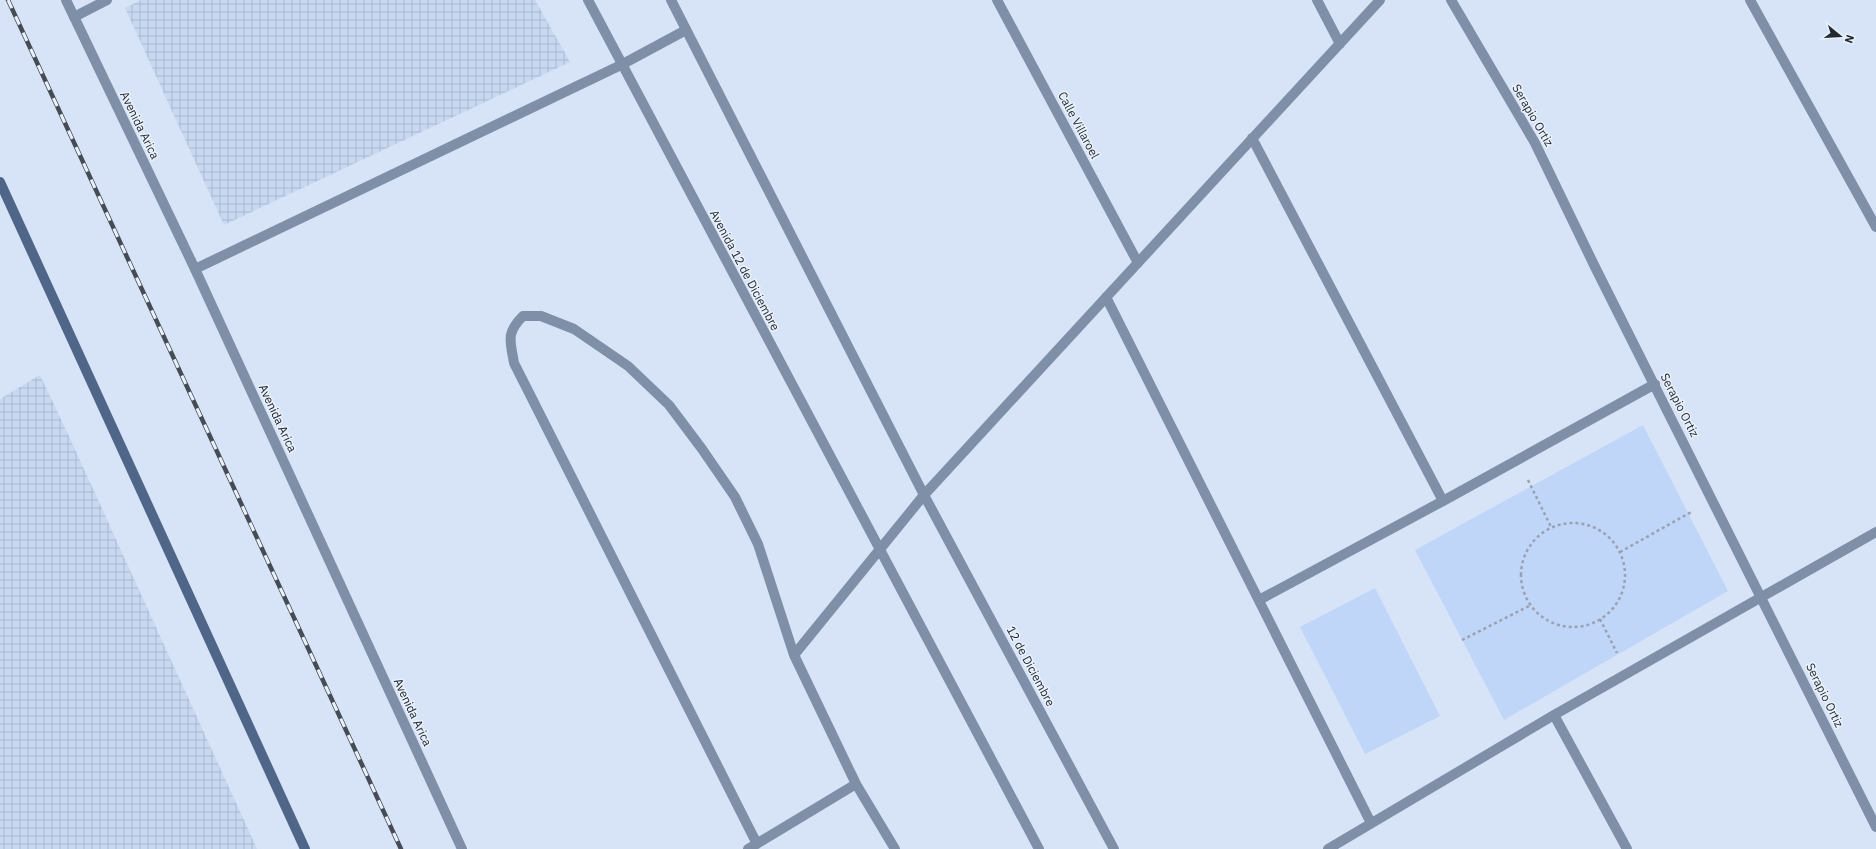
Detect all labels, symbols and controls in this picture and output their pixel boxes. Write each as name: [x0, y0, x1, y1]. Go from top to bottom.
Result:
north arrow: [1820, 16, 1860, 56]
text: N: [1842, 33, 1857, 45]
street label: Serapio Ortiz: [1509, 81, 1557, 149]
street label: Avenida Arica: [117, 89, 163, 162]
street label: Calle Villaroel: [1055, 89, 1103, 161]
street label: Avenida 12 de Diciembre: [707, 207, 783, 333]
street label: Serapio Ortiz: [1658, 371, 1703, 440]
street label: Avenida Arica: [256, 382, 301, 455]
street label: 12 de Diciembre: [1004, 623, 1059, 709]
street label: Serapio Ortiz: [1803, 660, 1847, 730]
street label: Avenida Arica: [391, 676, 436, 749]

